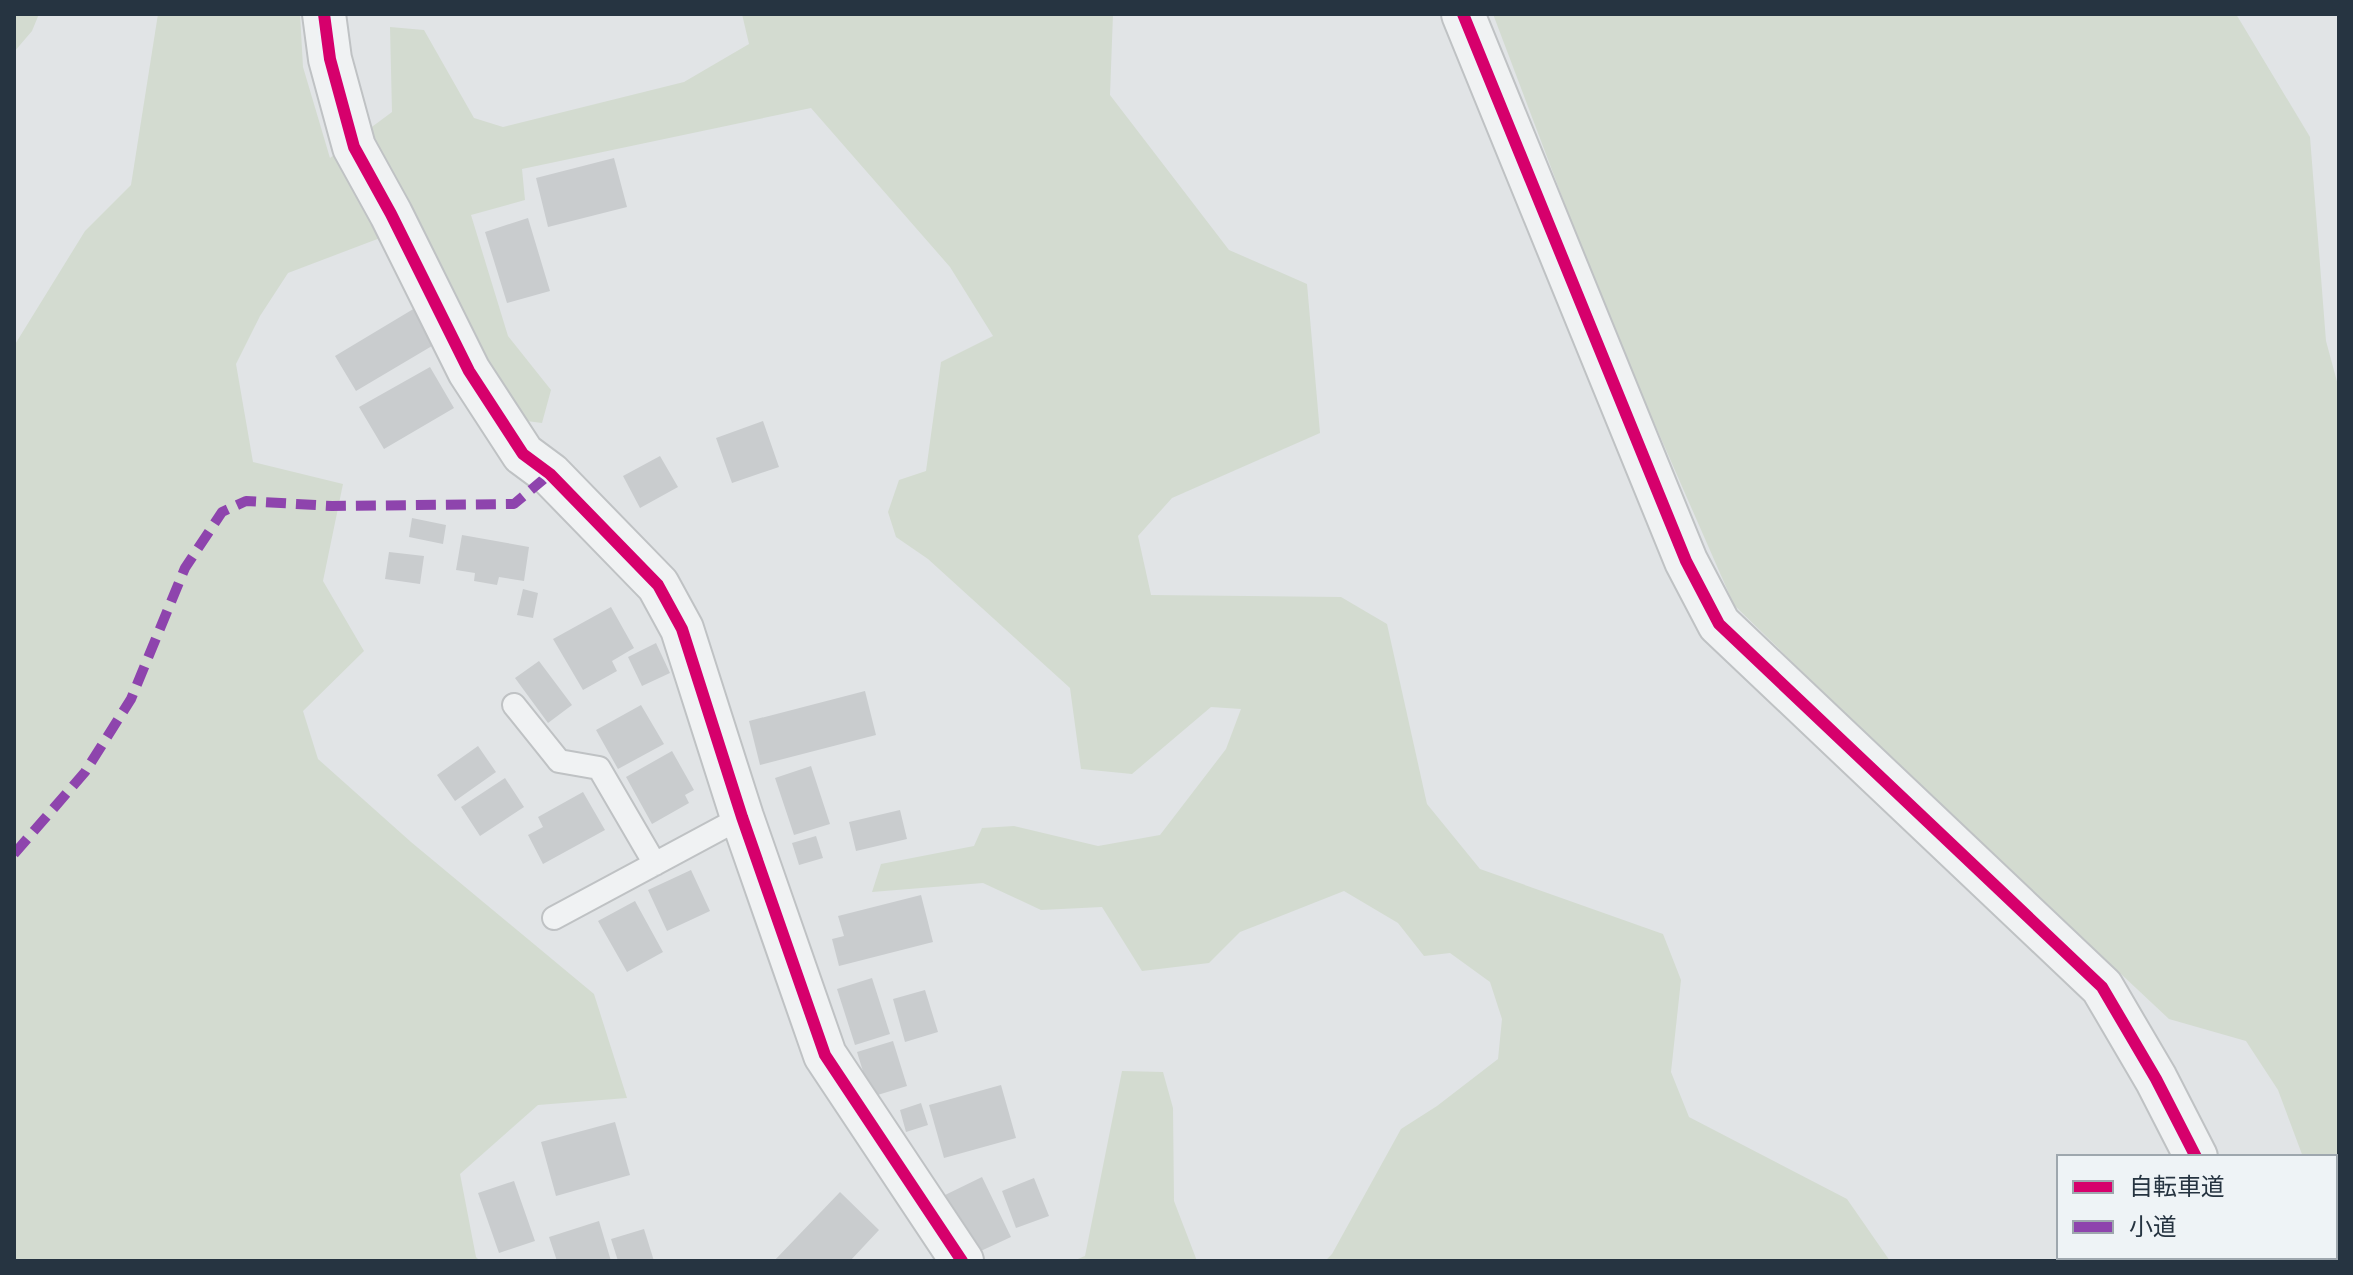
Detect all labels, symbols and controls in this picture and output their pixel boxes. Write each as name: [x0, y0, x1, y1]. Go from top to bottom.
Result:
legend: [2057, 1155, 2337, 1259]
text: 自転車道: [2129, 1172, 2225, 1201]
text: 小道: [2129, 1212, 2177, 1241]

